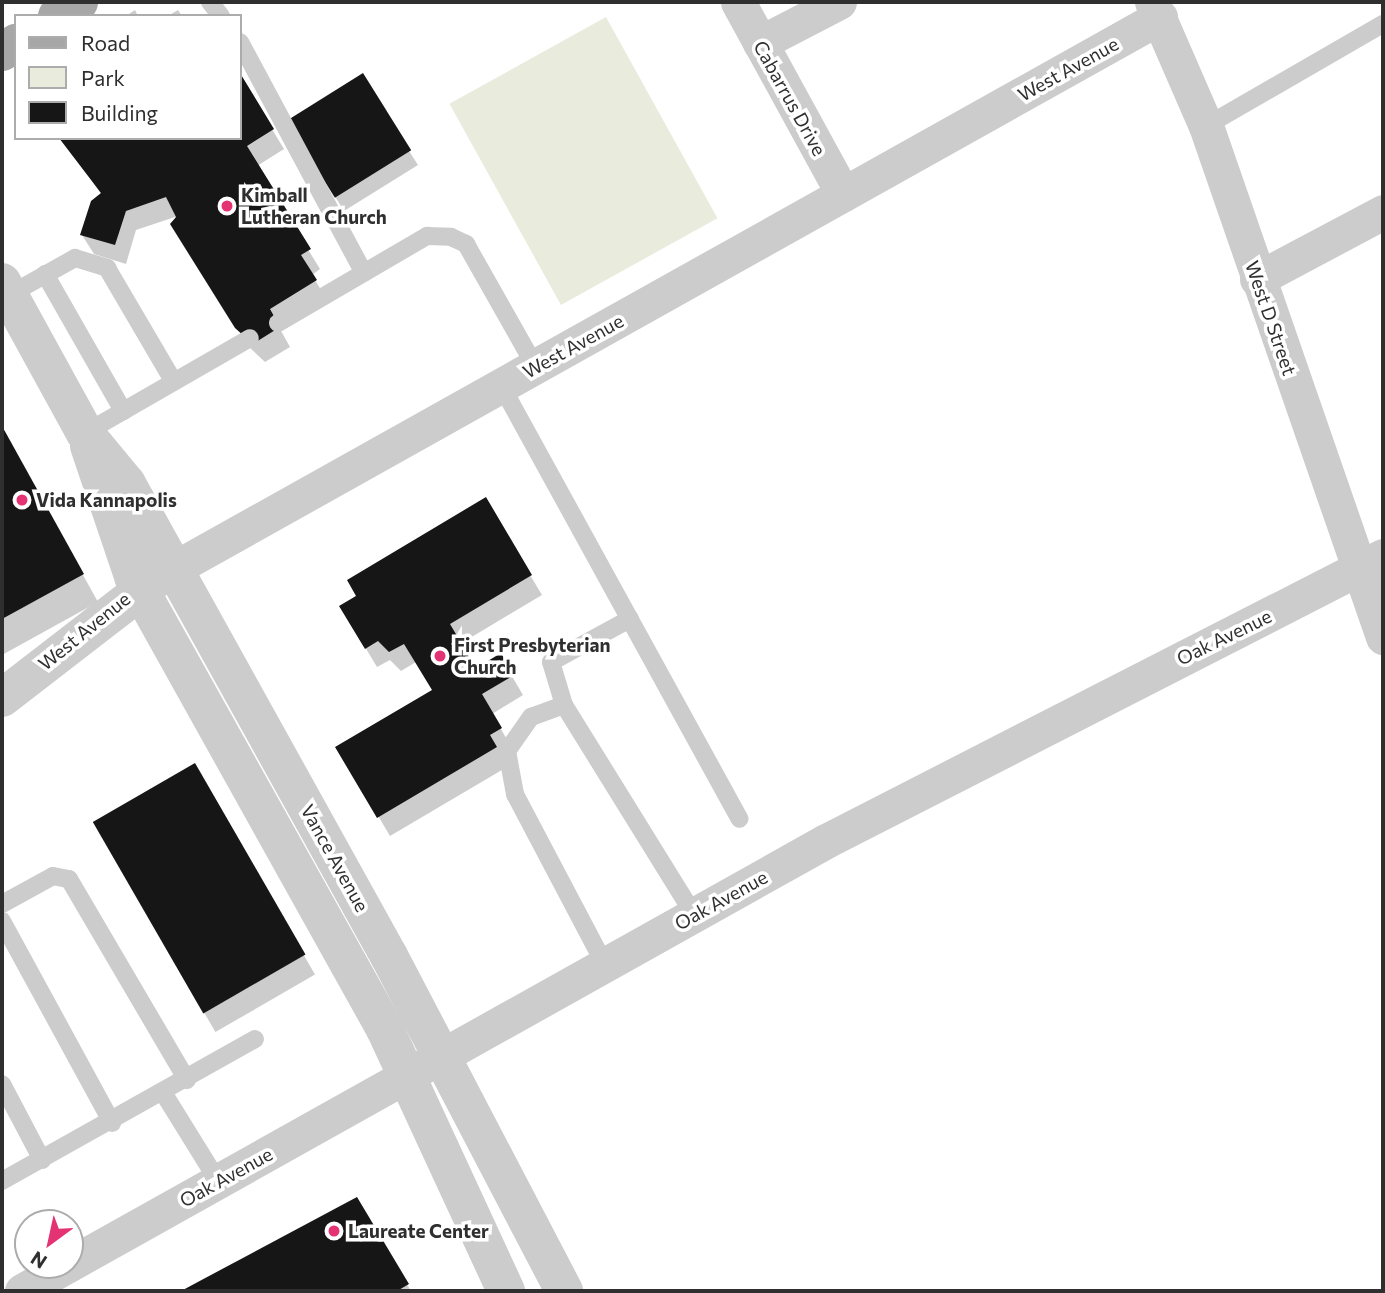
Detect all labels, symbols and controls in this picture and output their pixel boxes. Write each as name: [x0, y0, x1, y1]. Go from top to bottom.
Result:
legend: [14, 14, 242, 140]
text: Road: [81, 30, 130, 55]
street label: West Avenue: [1014, 32, 1122, 106]
street label: Cabarrus Drive: [749, 36, 831, 160]
text: Park: [81, 65, 125, 90]
text: Building: [81, 100, 158, 125]
place label: Kimball Lutheran Church: [241, 184, 387, 228]
marker: Kimball Lutheran Church: [219, 198, 235, 214]
street label: West D Street: [1241, 258, 1301, 378]
street label: West Avenue: [519, 309, 627, 383]
place label: Vida Kannapolis: [36, 489, 177, 511]
marker: Vida Kannapolis: [14, 492, 30, 508]
street label: West Avenue: [34, 587, 134, 675]
street label: Oak Avenue: [1173, 604, 1275, 670]
place label: First Presbyterian Church: [454, 634, 610, 678]
marker: First Presbyterian Church: [432, 648, 448, 664]
street label: Vance Avenue: [296, 800, 374, 916]
street label: Oak Avenue: [671, 865, 771, 935]
street label: Oak Avenue: [176, 1142, 276, 1212]
north arrow: [14, 1209, 84, 1279]
place label: Laureate Center: [348, 1220, 489, 1242]
marker: Laureate Center: [326, 1223, 342, 1239]
text: N: [26, 1247, 51, 1274]

